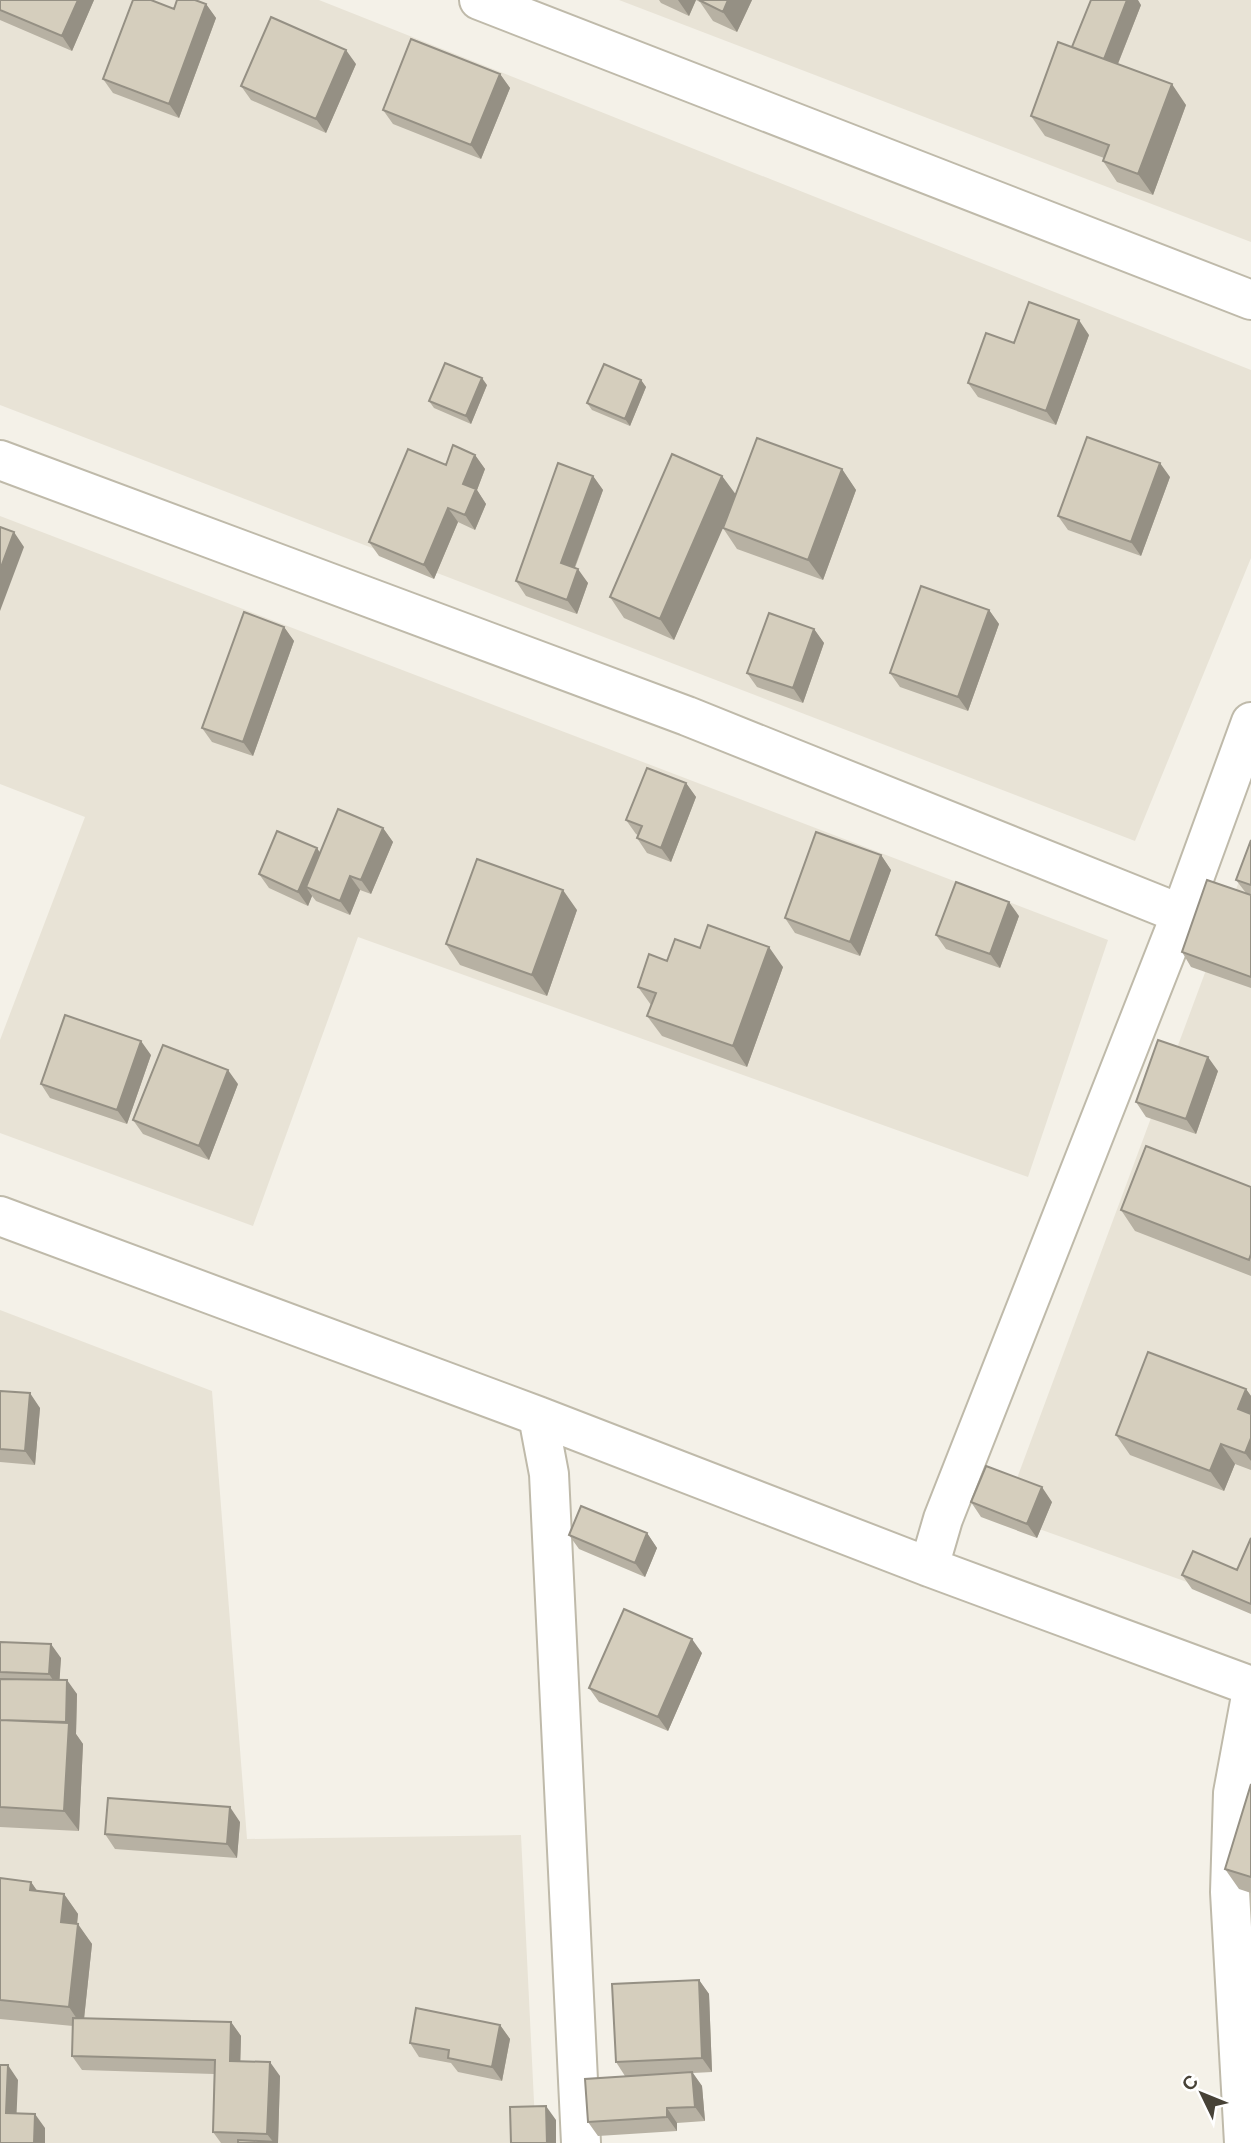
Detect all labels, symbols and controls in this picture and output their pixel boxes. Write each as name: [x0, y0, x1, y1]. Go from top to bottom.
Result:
north arrow: [1167, 2059, 1237, 2129]
text: С: [1177, 2070, 1203, 2096]

